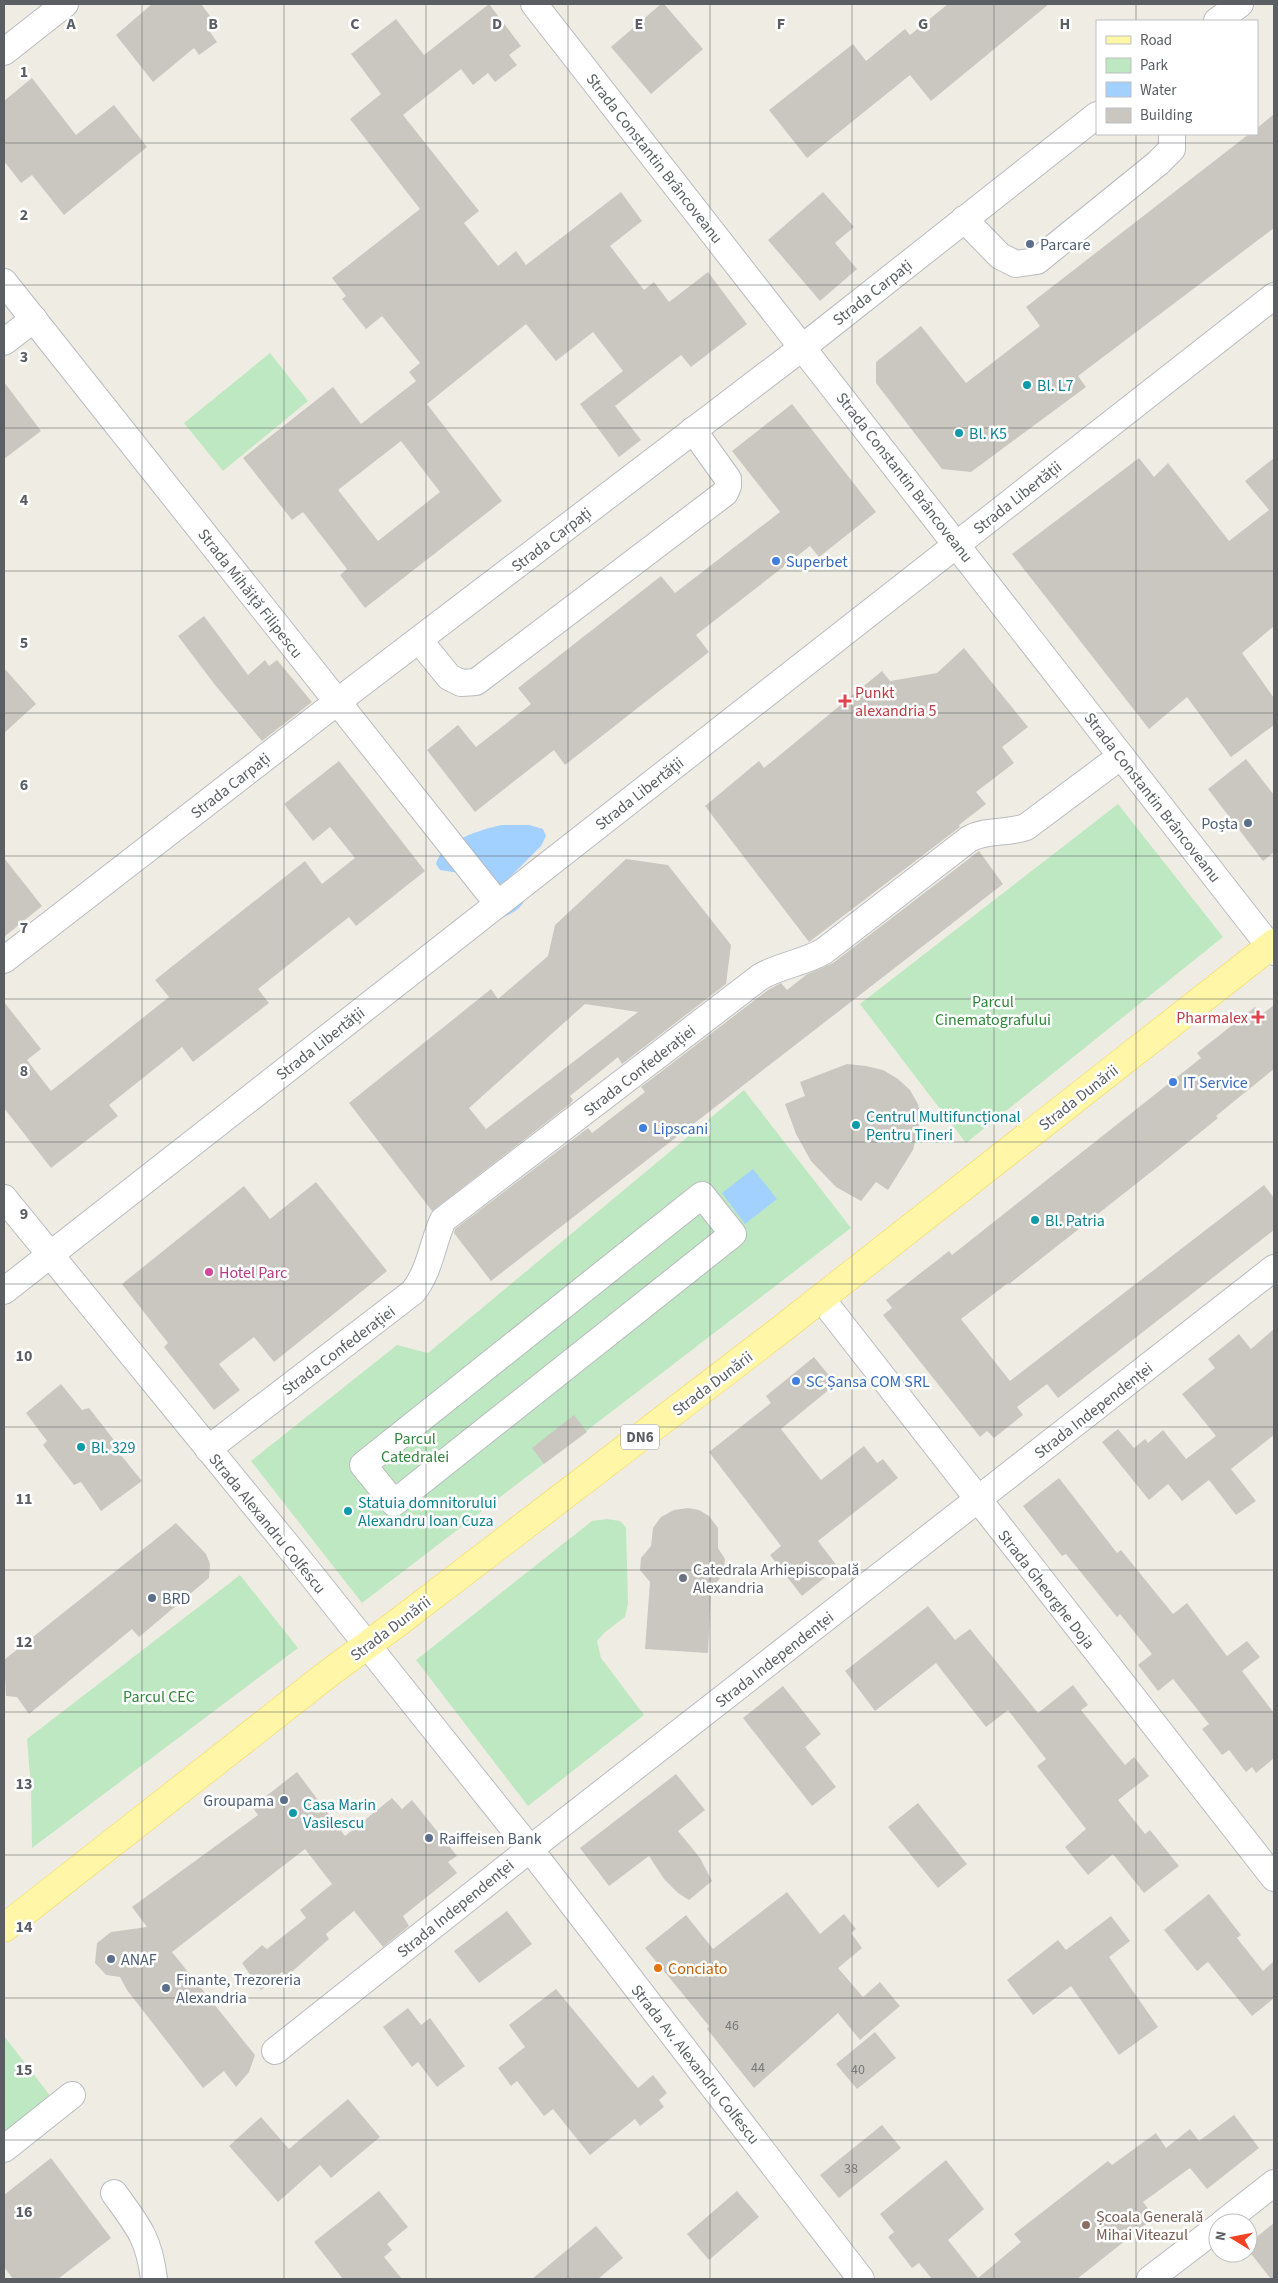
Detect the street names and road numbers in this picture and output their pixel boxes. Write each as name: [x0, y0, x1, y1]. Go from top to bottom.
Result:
street label: Strada Constantin Brâncoveanu: [581, 69, 728, 248]
street label: Strada Carpați: [828, 255, 917, 331]
street label: Strada Constantin Brâncoveanu: [831, 388, 978, 567]
street label: Strada Libertății: [969, 456, 1067, 539]
street label: Strada Carpați: [507, 502, 596, 577]
street label: Strada Mihăiță Filipescu: [193, 524, 308, 663]
street label: Strada Constantin Brâncoveanu: [1079, 708, 1226, 887]
street label: Strada Carpați: [186, 748, 275, 824]
street label: Strada Libertății: [591, 752, 689, 835]
street label: Strada Libertății: [272, 1002, 370, 1085]
street label: Strada Confederației: [579, 1020, 700, 1122]
street label: Strada Dunării: [1034, 1060, 1123, 1136]
street label: Strada Confederației: [277, 1301, 400, 1401]
street label: Strada Dunării: [668, 1346, 757, 1421]
street label: Strada Independenței: [1030, 1358, 1157, 1464]
road number: DN6: [621, 1424, 659, 1450]
street label: Strada Alexandru Colfescu: [204, 1449, 331, 1598]
street label: Strada Gheorghe Doja: [993, 1525, 1100, 1654]
street label: Strada Dunării: [346, 1591, 435, 1666]
street label: Strada Independenței: [711, 1607, 838, 1713]
street label: Strada Independenței: [392, 1855, 519, 1963]
street label: Strada Av. Alexandru Colfescu: [626, 1980, 765, 2149]

